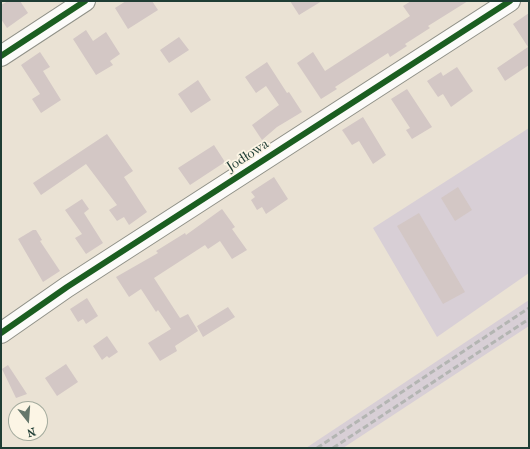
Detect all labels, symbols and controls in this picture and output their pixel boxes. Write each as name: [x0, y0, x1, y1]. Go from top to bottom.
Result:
street label: Jodłowa: [224, 136, 272, 176]
north arrow: [8, 401, 48, 441]
text: N: [25, 425, 37, 439]

